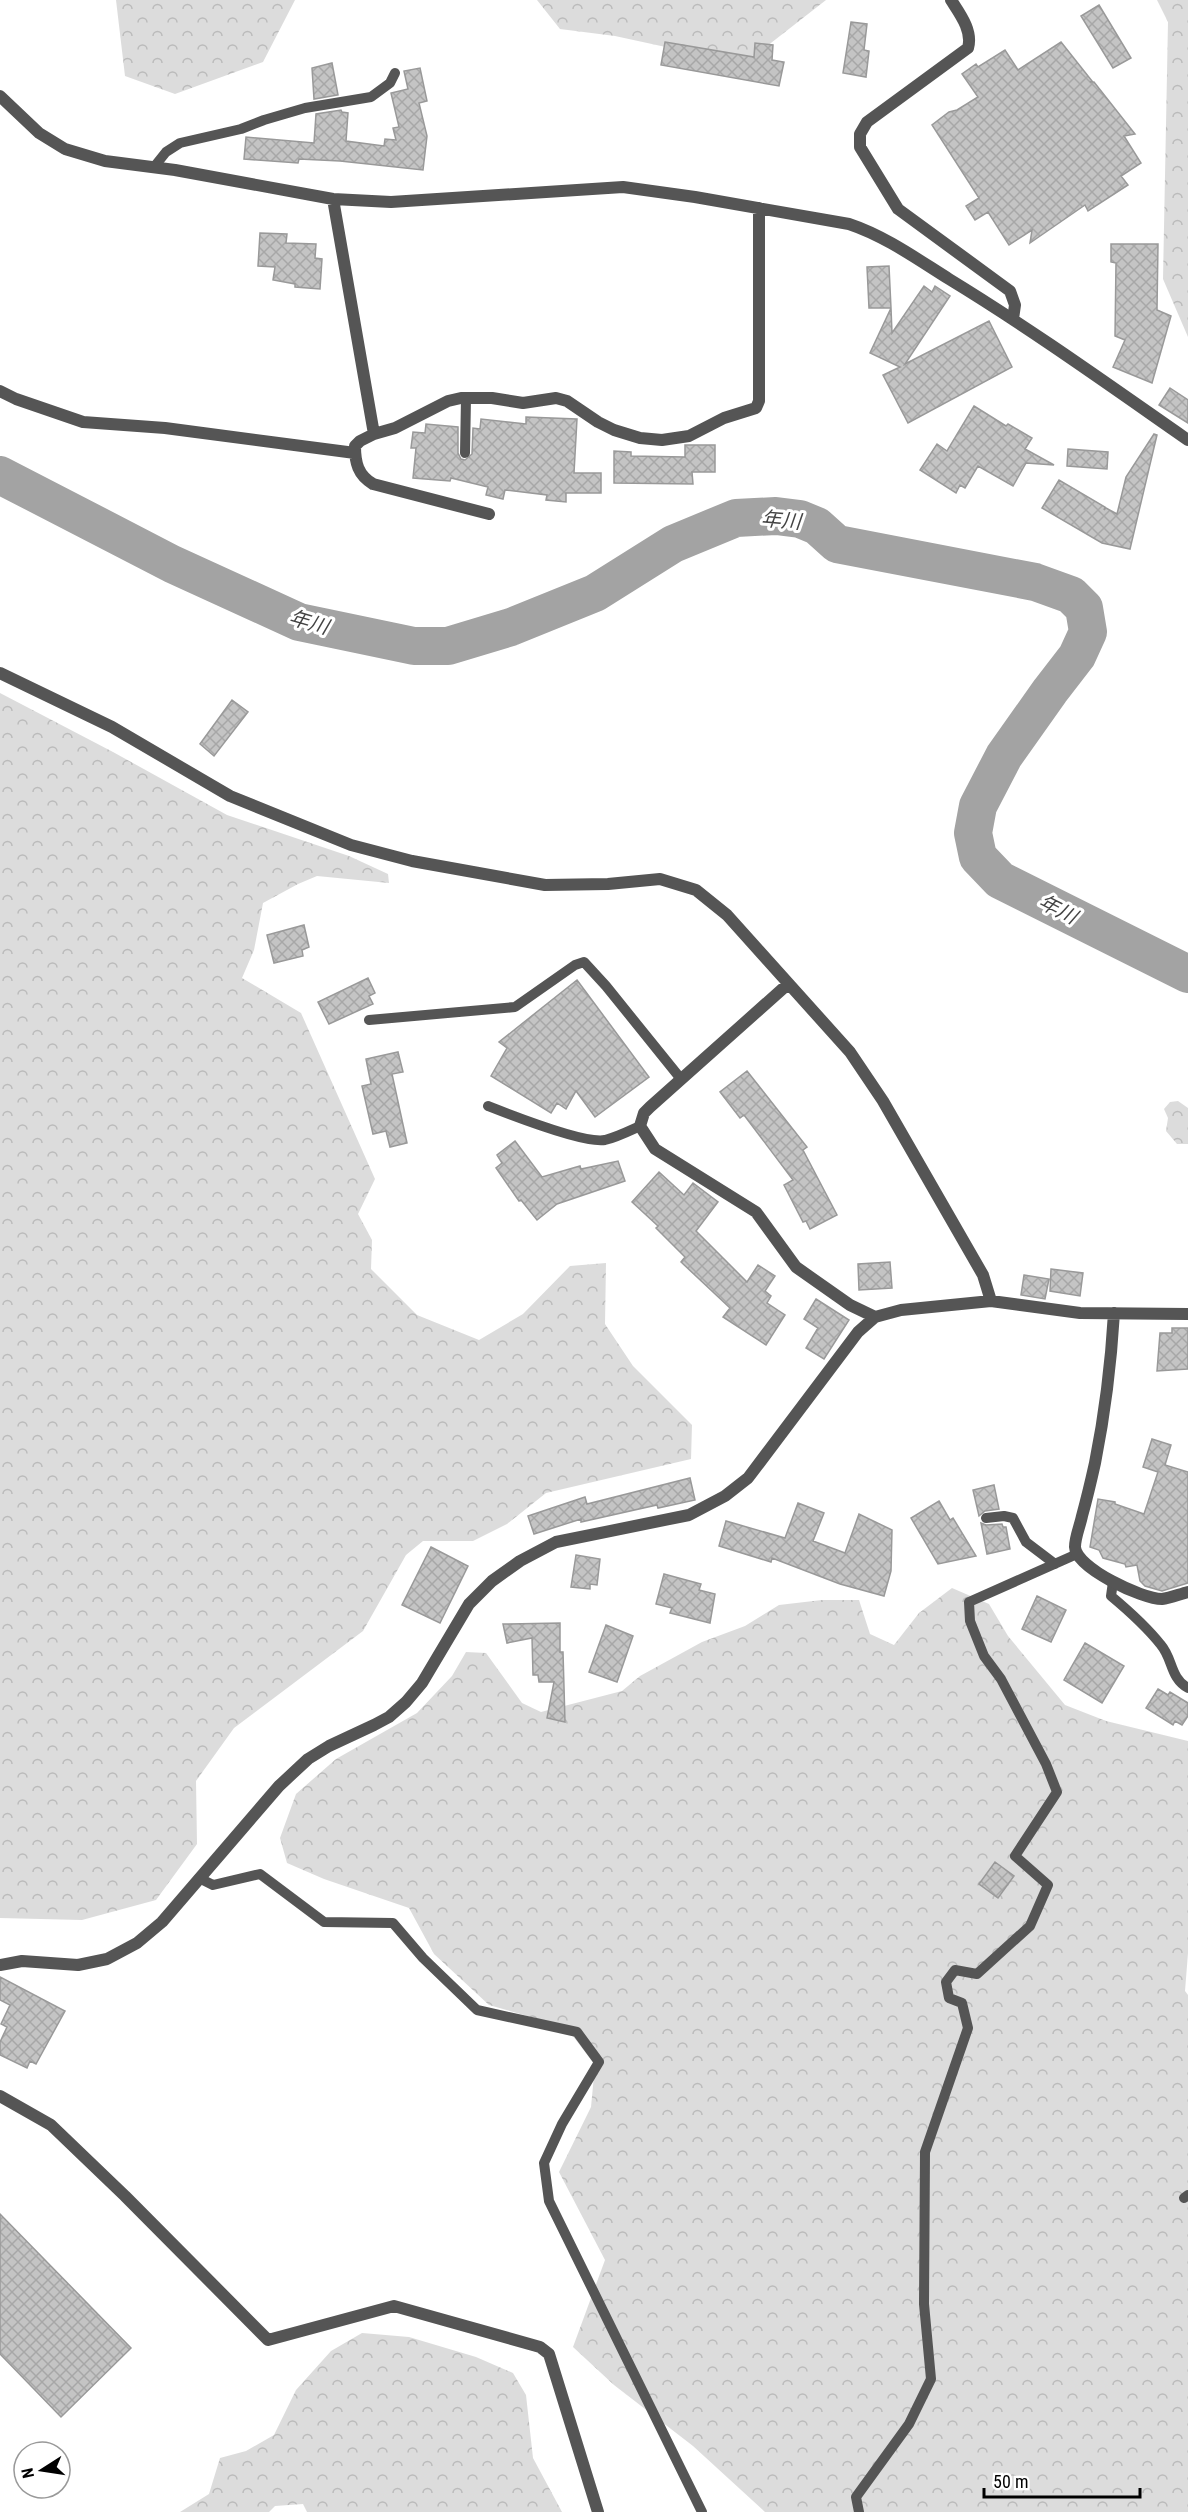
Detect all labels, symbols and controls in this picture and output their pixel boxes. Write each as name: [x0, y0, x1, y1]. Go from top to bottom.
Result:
water label: 年川: [760, 506, 804, 534]
water label: 年川: [286, 605, 333, 640]
water label: 年川: [1035, 889, 1083, 930]
north arrow: [12, 2440, 72, 2500]
scale bar: [984, 2461, 1140, 2499]
text: N: [18, 2466, 38, 2480]
text: 50 m: [993, 2471, 1028, 2492]

